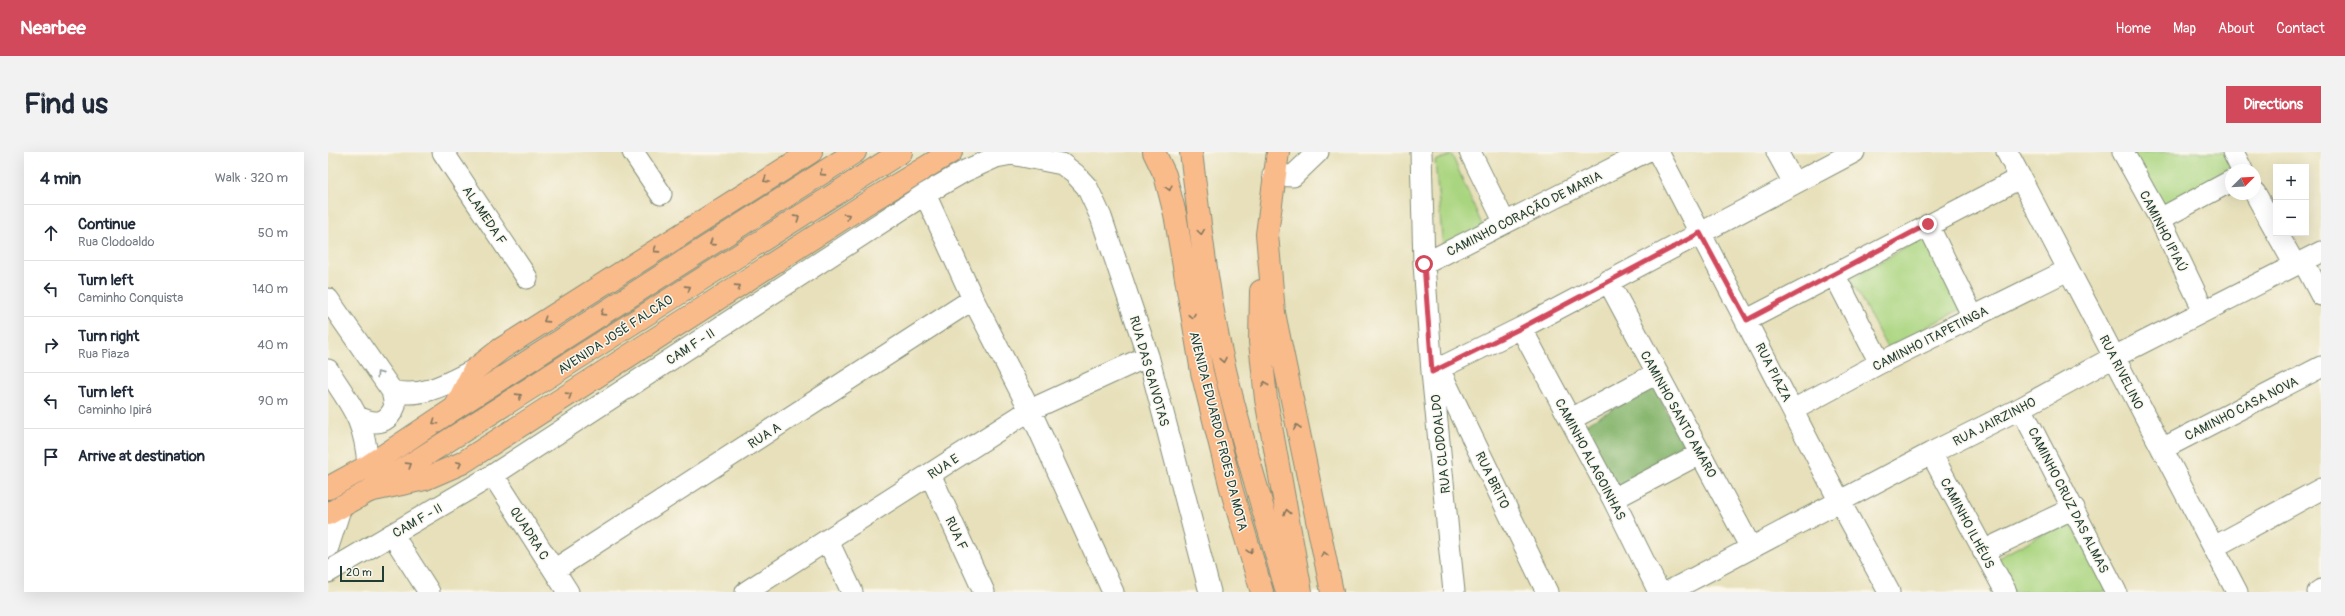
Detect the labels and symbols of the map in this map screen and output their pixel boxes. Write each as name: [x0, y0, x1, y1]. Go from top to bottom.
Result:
north arrow: [2225, 164, 2261, 200]
street label: CAMINHO CORAÇÃO DE MARIA: [1444, 167, 1605, 260]
one-way arrow: [819, 168, 826, 176]
one-way arrow: [763, 175, 770, 183]
street label: ALAMEDA F: [459, 183, 510, 248]
one-way arrow: [1164, 185, 1172, 191]
street label: CAMINHO IPIAÚ: [2136, 188, 2190, 275]
one-way arrow: [843, 213, 850, 221]
one-way arrow: [793, 215, 800, 223]
route end: [1919, 215, 1937, 233]
one-way arrow: [1196, 229, 1205, 235]
one-way arrow: [709, 238, 716, 246]
one-way arrow: [653, 245, 660, 252]
route start: [1415, 255, 1433, 273]
one-way arrow: [684, 285, 691, 293]
one-way arrow: [733, 285, 740, 292]
street label: AVENIDA JOSÉ FALCÃO: [555, 292, 676, 378]
street label: CAMINHO ITAPETINGA: [1870, 303, 1991, 375]
one-way arrow: [600, 308, 607, 316]
one-way arrow: [1187, 313, 1195, 319]
street label: RUA DAS GAIVOTAS: [1126, 314, 1172, 428]
one-way arrow: [544, 315, 551, 322]
street label: CAM F - II: [663, 325, 718, 369]
street label: AVENIDA EDUARDO FROES DA MOTA: [1185, 330, 1251, 533]
street label: RUA RIVELINO: [2096, 333, 2147, 412]
street label: RUA PIAZA: [1751, 340, 1795, 405]
street label: CAMINHO SANTO AMARO: [1637, 348, 1720, 481]
one-way arrow: [1218, 357, 1227, 364]
one-way arrow: [377, 371, 384, 378]
street label: CAMINHO CASA NOVA: [2182, 373, 2301, 444]
one-way arrow: [1261, 381, 1270, 387]
one-way arrow: [565, 392, 572, 400]
one-way arrow: [515, 393, 522, 400]
street label: RUA CLODOALDO: [1428, 394, 1454, 494]
street label: RUA JAIRZINHO: [1950, 394, 2039, 450]
street label: CAMINHO ALAGOINHAS: [1551, 396, 1629, 523]
one-way arrow: [432, 417, 439, 424]
street label: RUA A: [745, 419, 784, 452]
one-way arrow: [1293, 424, 1301, 430]
street label: CAMINHO CRUZ DAS ALMAS: [2024, 425, 2112, 576]
street label: RUA BRITO: [1471, 449, 1513, 512]
street label: RUA E: [925, 451, 962, 483]
one-way arrow: [455, 461, 462, 469]
one-way arrow: [405, 462, 412, 470]
street label: CAMINHO ILHÉUS: [1937, 475, 1998, 571]
street label: CAM F - II: [390, 500, 445, 542]
street label: QUADRA C: [506, 504, 552, 563]
one-way arrow: [1283, 509, 1291, 515]
street label: RUA F: [941, 514, 971, 553]
one-way arrow: [1245, 547, 1254, 554]
one-way arrow: [1320, 551, 1329, 557]
scale bar: [340, 564, 384, 583]

